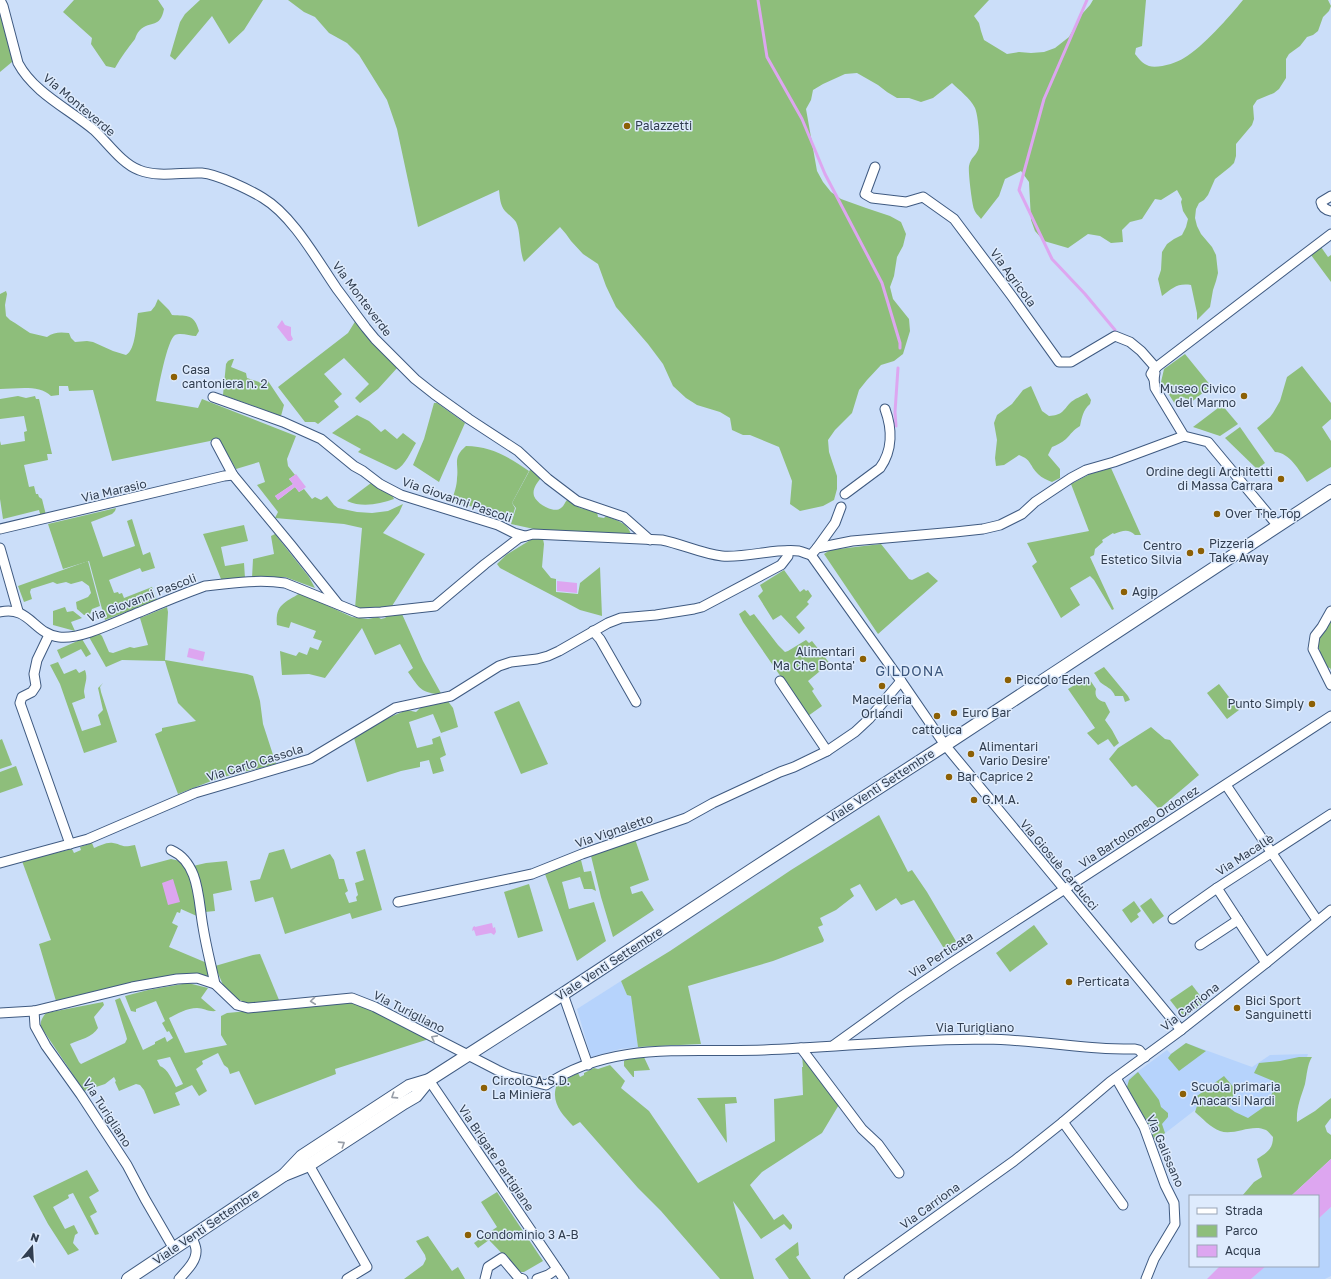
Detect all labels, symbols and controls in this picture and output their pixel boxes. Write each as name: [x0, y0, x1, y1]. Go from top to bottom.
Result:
street label: Via Monteverde: [40, 70, 119, 139]
place label: Palazzetti: [635, 118, 692, 133]
marker: Palazzetti: [622, 121, 632, 131]
street label: Via Agricola: [987, 246, 1040, 310]
street label: Via Monteverde: [329, 258, 395, 339]
place label: Casa cantoniera n. 2: [182, 362, 267, 391]
marker: Casa cantoniera n. 2: [169, 372, 179, 382]
place label: Museo Civico del Marmo: [1160, 381, 1236, 410]
marker: Museo Civico del Marmo: [1239, 391, 1249, 401]
place label: Ordine degli Architetti di Massa Carrara: [1146, 464, 1273, 493]
street label: Via Giovanni Pascoli: [400, 474, 514, 525]
marker: Ordine degli Architetti di Massa Carrara: [1276, 474, 1286, 484]
street label: Via Marasio: [80, 476, 148, 505]
place label: Over The Top: [1225, 506, 1301, 521]
marker: Over The Top: [1212, 509, 1222, 519]
place label: Pizzeria Take Away: [1209, 536, 1269, 565]
place label: Centro Estetico Silvia: [1101, 538, 1182, 567]
marker: Pizzeria Take Away: [1196, 546, 1206, 556]
marker: Centro Estetico Silvia: [1185, 548, 1195, 558]
street label: Via Giovanni Pascoli: [85, 570, 198, 625]
place label: Agip: [1132, 584, 1158, 599]
marker: Agip: [1119, 587, 1129, 597]
place label: Alimentari Ma Che Bonta': [773, 644, 855, 673]
marker: Alimentari Ma Che Bonta': [858, 654, 868, 664]
district label: GILDONA: [875, 662, 945, 679]
place label: Piccolo Eden: [1016, 672, 1090, 687]
marker: Piccolo Eden: [1003, 675, 1013, 685]
marker: Macelleria Orlandi: [877, 681, 887, 691]
place label: Macelleria Orlandi: [852, 692, 912, 721]
place label: Punto Simply: [1227, 696, 1304, 711]
marker: Punto Simply: [1307, 699, 1317, 709]
place label: Euro Bar: [962, 705, 1011, 720]
marker: Euro Bar: [949, 708, 959, 718]
marker: cattolica: [932, 711, 942, 721]
place label: cattolica: [912, 722, 962, 737]
place label: Alimentari Vario Desire': [979, 739, 1050, 768]
street label: Via Carlo Cassola: [205, 741, 305, 784]
street label: Viale Venti Settembre: [824, 745, 937, 826]
marker: Alimentari Vario Desire': [966, 749, 976, 759]
place label: Bar Caprice 2: [957, 769, 1033, 784]
marker: Bar Caprice 2: [944, 772, 954, 782]
street label: Via Bartolomeo Ordonez: [1076, 782, 1202, 871]
place label: G.M.A.: [982, 792, 1020, 807]
marker: G.M.A.: [969, 795, 979, 805]
street label: Via Vignaletto: [573, 810, 655, 851]
street label: Via Giosuè Carducci: [1017, 816, 1102, 913]
street label: Via Macallè: [1213, 830, 1277, 879]
street label: Viale Venti Settembre: [552, 923, 665, 1004]
street label: Via Perticata: [906, 928, 976, 981]
place label: Perticata: [1077, 974, 1129, 989]
marker: Perticata: [1064, 977, 1074, 987]
street label: Via Carriona: [1158, 979, 1222, 1034]
street label: Via Turigliano: [371, 987, 448, 1036]
place label: Bici Sport Sanguinetti: [1245, 993, 1312, 1022]
one-way arrow: [310, 997, 316, 1006]
marker: Bici Sport Sanguinetti: [1232, 1003, 1242, 1013]
street label: Via Turigliano: [936, 1020, 1014, 1035]
one-way arrow: [430, 1035, 438, 1042]
place label: Circolo A.S.D. La Miniera: [492, 1073, 570, 1102]
street label: Via Turigliano: [80, 1076, 135, 1150]
place label: Scuola primaria Anacarsi Nardi: [1191, 1079, 1281, 1108]
marker: Circolo A.S.D. La Miniera: [479, 1083, 489, 1093]
marker: Scuola primaria Anacarsi Nardi: [1178, 1089, 1188, 1099]
one-way arrow: [391, 1091, 398, 1099]
street label: Via Brigate Partigiane: [455, 1102, 538, 1214]
street label: Via Galissano: [1143, 1112, 1187, 1189]
one-way arrow: [338, 1141, 345, 1149]
street label: Via Carriona: [897, 1179, 962, 1232]
street label: Viale Venti Settembre: [150, 1185, 262, 1268]
legend: [1189, 1195, 1319, 1267]
text: Strada: [1225, 1203, 1263, 1218]
text: Parco: [1225, 1223, 1258, 1238]
north arrow: [12, 1227, 52, 1267]
place label: Condominio 3 A-B: [476, 1227, 579, 1242]
text: N: [29, 1230, 41, 1244]
marker: Condominio 3 A-B: [463, 1230, 473, 1240]
text: Acqua: [1225, 1243, 1261, 1258]

